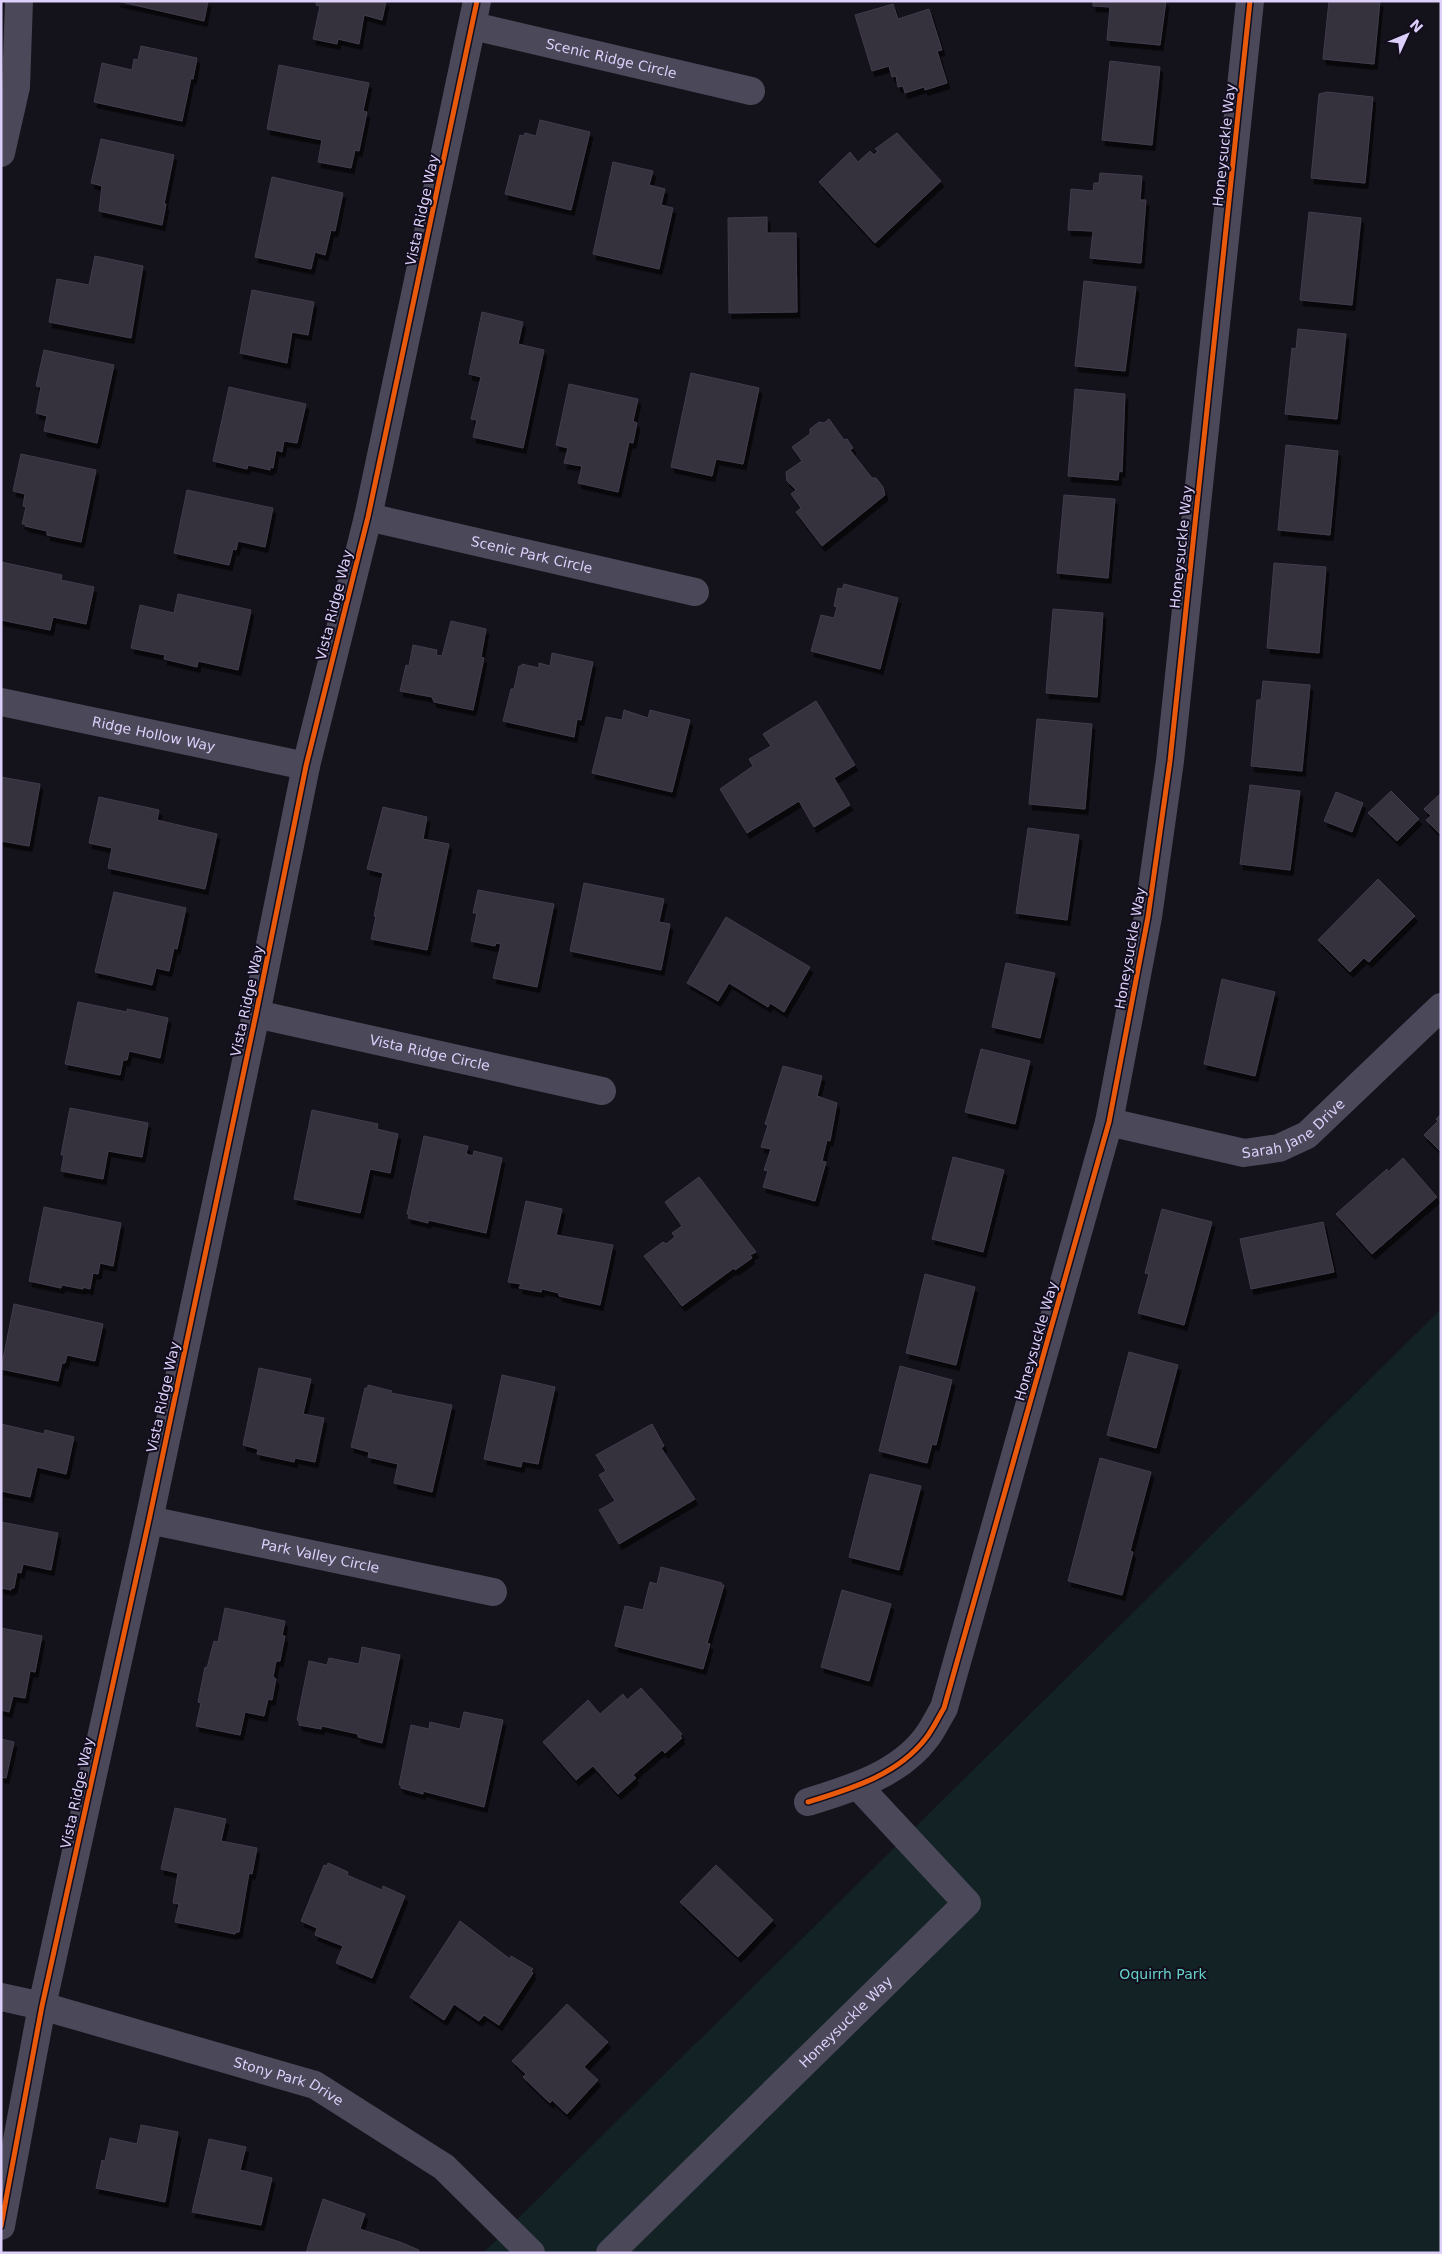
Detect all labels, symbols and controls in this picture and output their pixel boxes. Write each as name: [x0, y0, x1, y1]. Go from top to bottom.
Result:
north arrow: [1382, 10, 1432, 60]
text: N: [1407, 16, 1426, 36]
street label: Scenic Ridge Circle: [544, 35, 678, 81]
street label: Honeysuckle Way: [1210, 83, 1238, 207]
street label: Vista Ridge Way: [402, 153, 442, 267]
street label: Honeysuckle Way: [1167, 485, 1195, 609]
street label: Scenic Park Circle: [469, 533, 594, 576]
street label: Vista Ridge Way: [313, 548, 355, 662]
street label: Ridge Hollow Way: [91, 713, 217, 755]
street label: Honeysuckle Way: [1111, 886, 1149, 1010]
street label: Vista Ridge Way: [227, 944, 267, 1058]
street label: Vista Ridge Circle: [368, 1032, 491, 1074]
street label: Sarah Jane Drive: [1241, 1095, 1348, 1161]
street label: Honeysuckle Way: [1011, 1279, 1061, 1403]
street label: Vista Ridge Way: [143, 1340, 183, 1454]
street label: Park Valley Circle: [260, 1536, 381, 1576]
street label: Vista Ridge Way: [57, 1736, 97, 1850]
park label: Oquirrh Park: [1119, 1966, 1208, 1982]
street label: Honeysuckle Way: [796, 1973, 895, 2071]
street label: Stony Park Drive: [232, 2054, 346, 2109]

